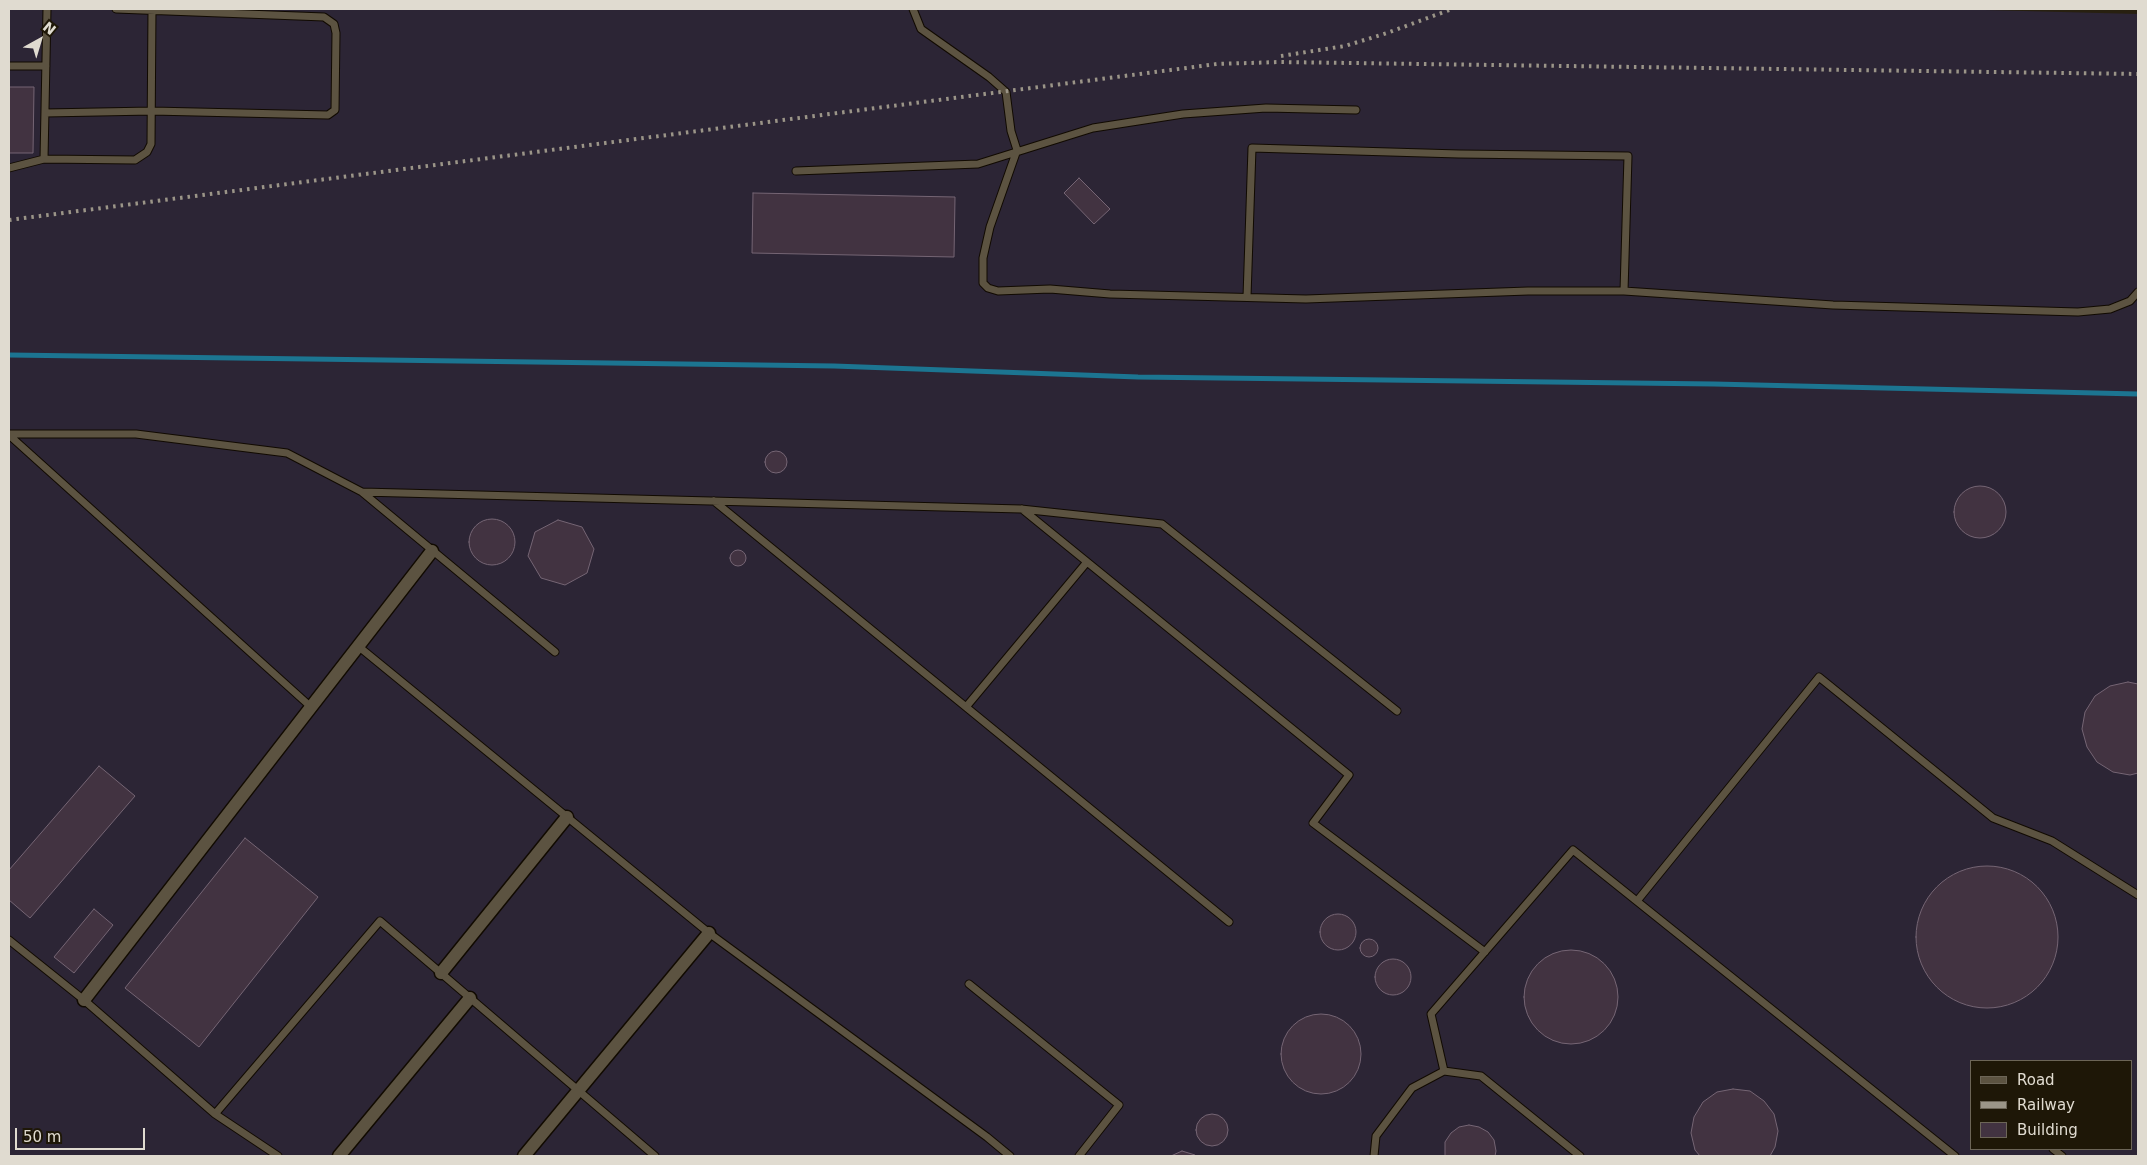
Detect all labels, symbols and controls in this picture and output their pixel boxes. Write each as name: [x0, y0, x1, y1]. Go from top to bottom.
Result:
north arrow: [15, 15, 65, 65]
text: N: [40, 18, 59, 38]
legend: [1970, 1060, 2132, 1150]
text: Road: [2017, 1071, 2055, 1089]
text: Railway: [2017, 1096, 2075, 1114]
scale bar: [18, 1118, 148, 1150]
text: Building: [2017, 1121, 2078, 1139]
text: 50 m: [23, 1128, 61, 1146]

